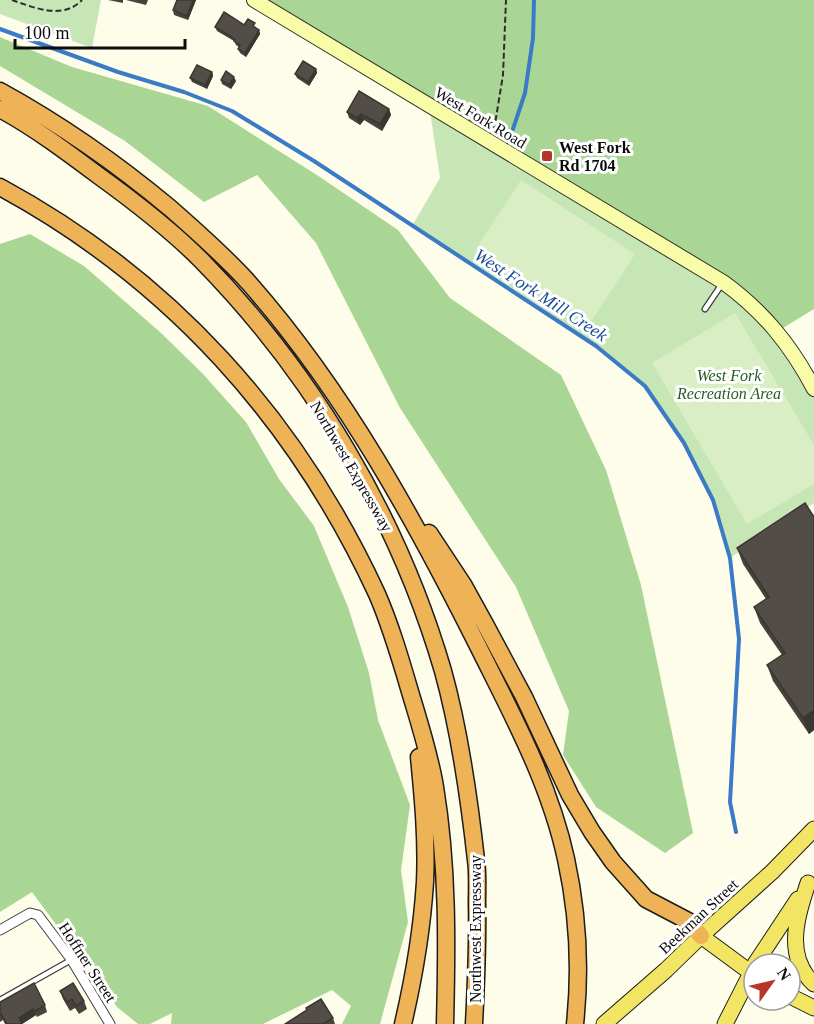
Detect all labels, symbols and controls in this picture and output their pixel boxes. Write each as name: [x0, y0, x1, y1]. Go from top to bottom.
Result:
scale bar: [15, 12, 184, 50]
text: 100 m: [24, 23, 70, 43]
street label: West Fork Road: [432, 83, 530, 151]
place label: West Fork Rd 1704: [559, 139, 631, 174]
marker: West Fork Rd 1704: [540, 149, 554, 163]
water label: West Fork Mill Creek: [471, 245, 612, 346]
park label: West Fork Recreation Area: [676, 367, 781, 402]
street label: Northwest Expressway: [306, 398, 396, 535]
street label: Northwest Expressway: [467, 855, 485, 1003]
street label: Beekman Street: [655, 875, 742, 957]
street label: Hoffner Street: [55, 919, 120, 1006]
north arrow: [742, 952, 802, 1012]
text: N: [774, 964, 795, 984]

